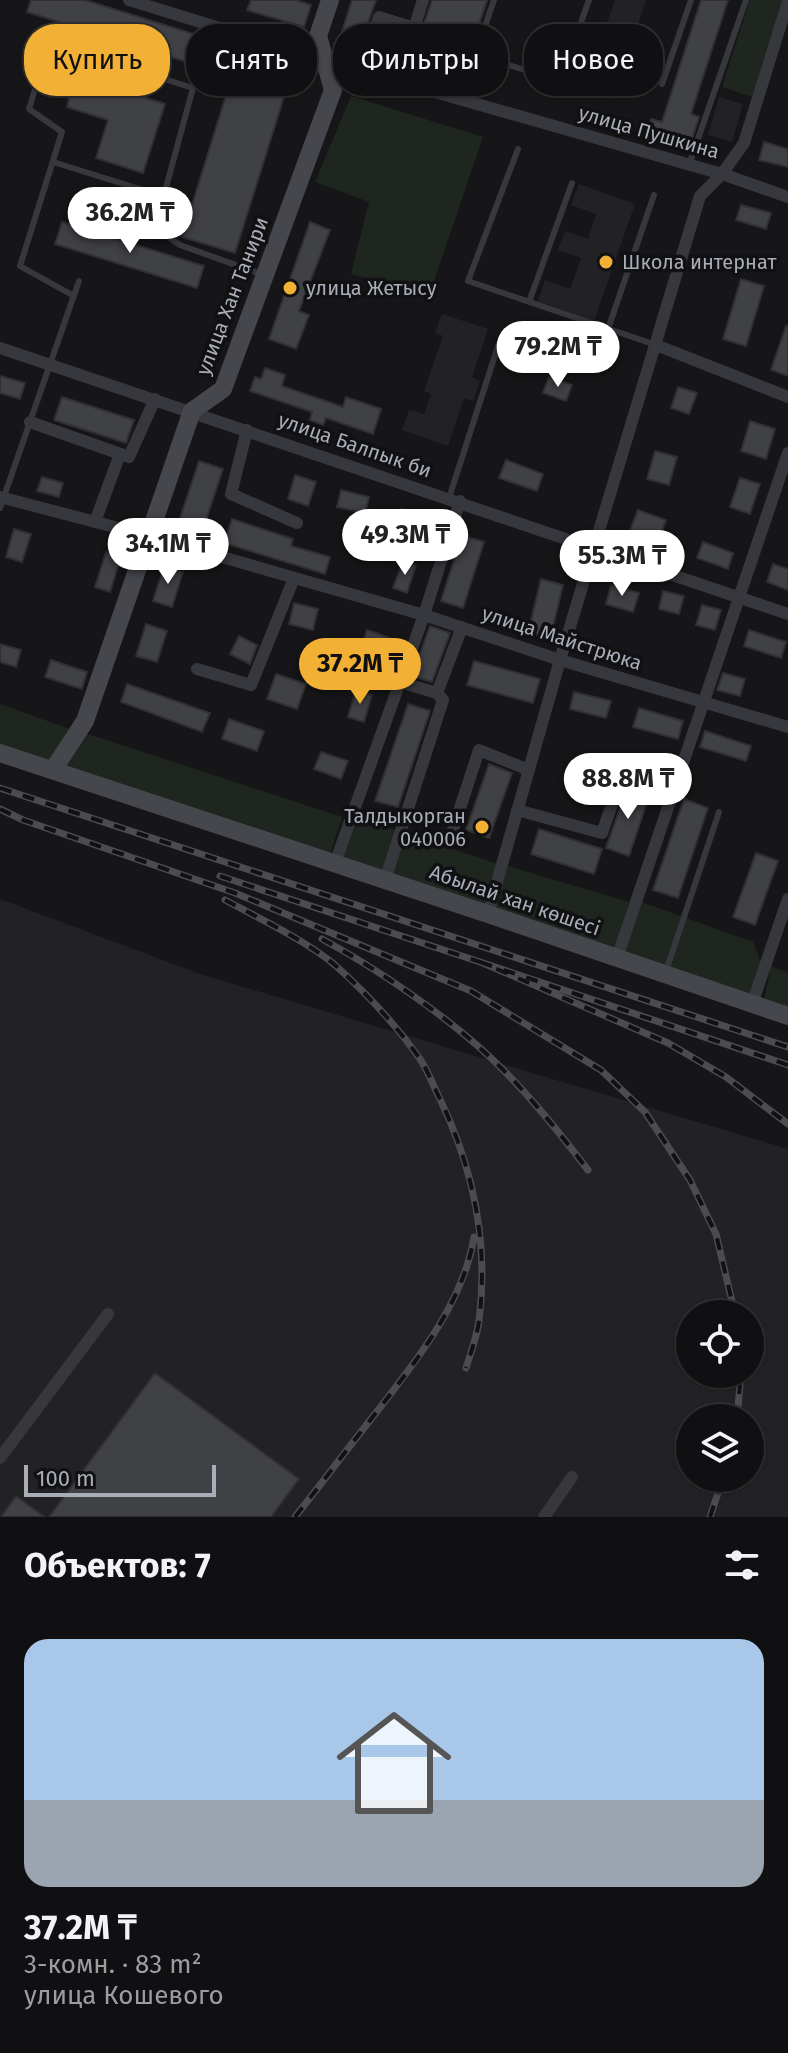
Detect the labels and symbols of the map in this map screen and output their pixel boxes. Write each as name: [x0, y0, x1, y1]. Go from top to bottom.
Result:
street label: улица Пушкина: [576, 100, 722, 164]
pin: 36.2M ₸: [56, 187, 204, 255]
street label: улица Хан Танири: [191, 213, 273, 379]
place label: Школа интернат: [622, 250, 777, 274]
marker: Школа интернат: [597, 253, 615, 271]
place label: улица Жетысу: [306, 276, 437, 300]
marker: улица Жетысу: [281, 279, 299, 297]
pin: 79.2M ₸: [484, 321, 632, 389]
street label: улица Балпык би: [275, 407, 435, 483]
pin: 49.3M ₸: [331, 509, 479, 577]
pin: 34.1M ₸: [94, 518, 242, 586]
pin: 55.3M ₸: [548, 530, 696, 598]
street label: улица Майстрюка: [479, 601, 645, 675]
pin: 37.2M ₸: [286, 638, 434, 706]
pin: 88.8M ₸: [554, 753, 702, 821]
place label: Талдыкорган 040006: [344, 804, 466, 851]
marker: Талдыкорган 040006: [473, 818, 491, 836]
street label: Абылай хан көшесі: [427, 860, 603, 940]
scale bar: [24, 1461, 216, 1497]

